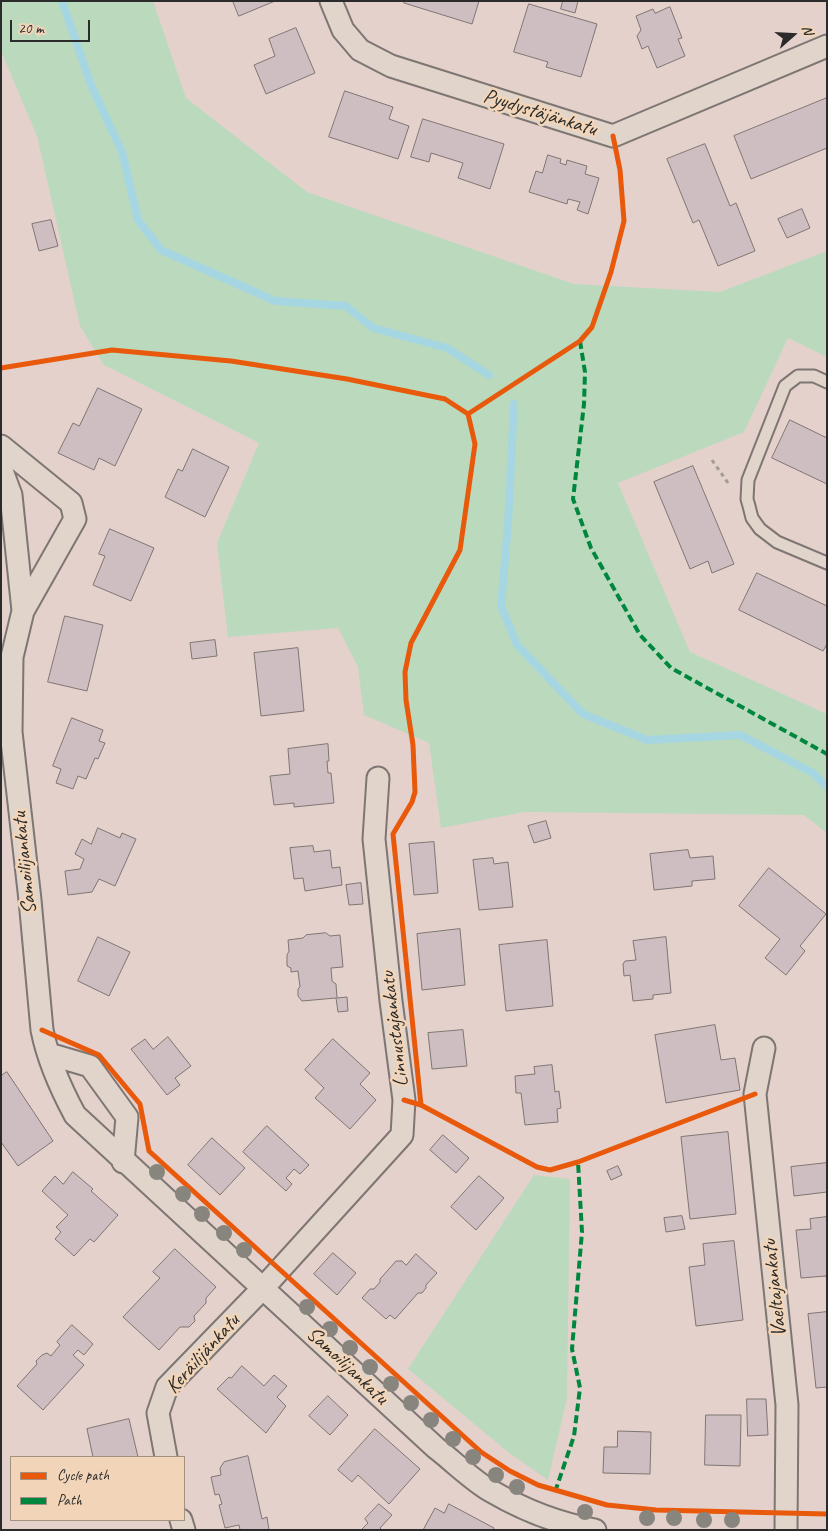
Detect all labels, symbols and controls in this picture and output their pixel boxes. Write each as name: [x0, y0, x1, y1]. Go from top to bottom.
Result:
scale bar: [12, 10, 92, 42]
north arrow: [768, 10, 818, 60]
text: 20 m: [18, 19, 44, 38]
text: N: [798, 23, 817, 37]
street label: Pyydystäjänkatu: [480, 84, 600, 142]
street label: Samoilijankatu: [7, 811, 43, 915]
street label: Linnustajankatu: [375, 970, 415, 1088]
street label: Vaeltajankatu: [757, 1238, 793, 1338]
street label: Keräilijänkatu: [160, 1309, 246, 1399]
street label: Samoilijankatu: [301, 1322, 393, 1410]
legend: [10, 1456, 185, 1521]
text: Cycle path: [57, 1466, 109, 1485]
text: Path: [57, 1491, 82, 1510]

